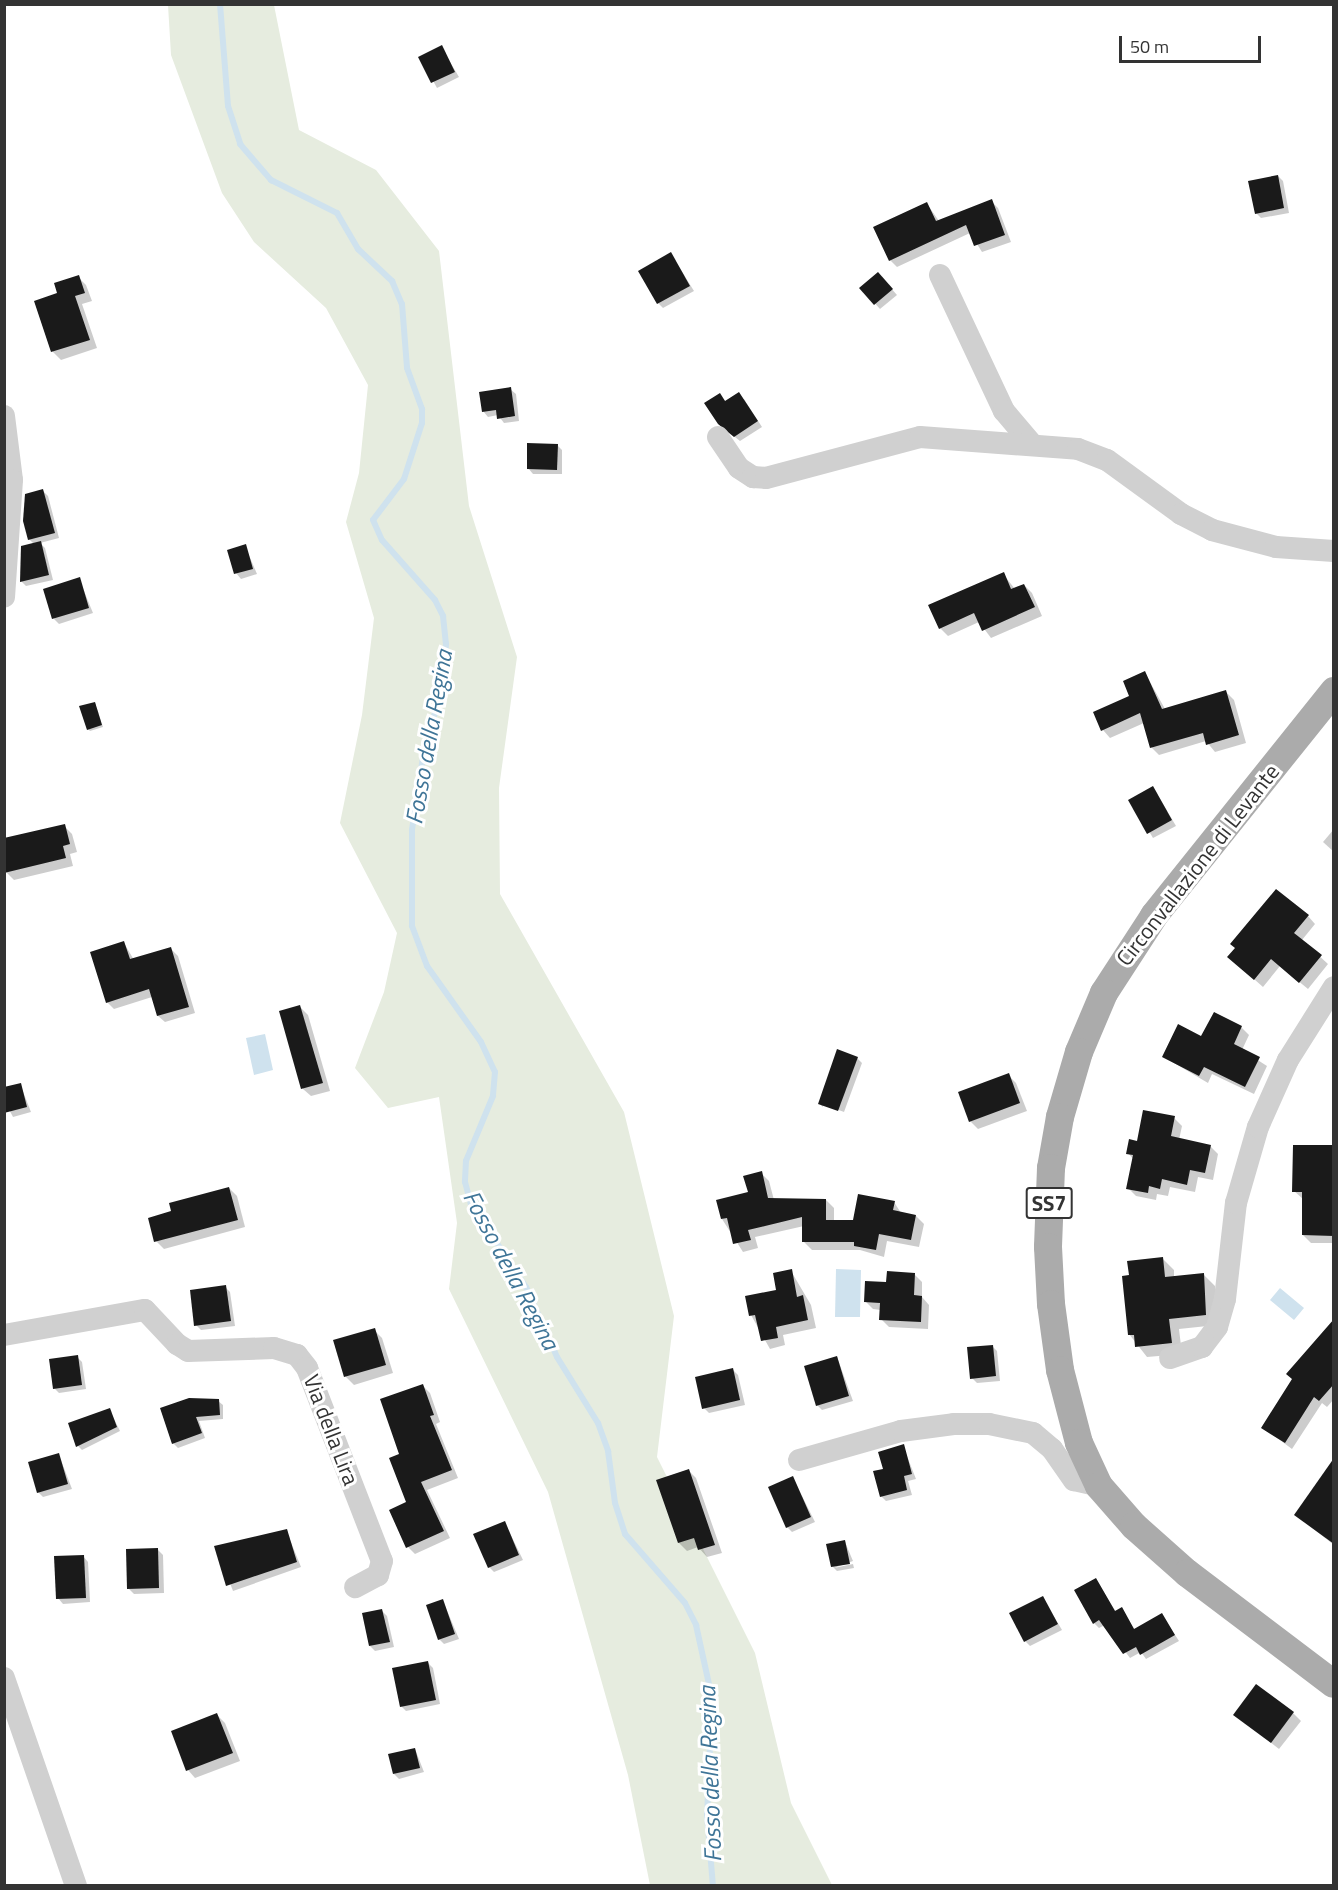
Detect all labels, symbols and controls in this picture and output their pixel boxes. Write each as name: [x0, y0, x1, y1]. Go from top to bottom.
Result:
scale bar: [1122, 24, 1264, 62]
text: 50 m: [1130, 33, 1169, 60]
water label: Fosso della Regina: [400, 648, 458, 826]
street label: Circonvallazione di Levante: [1111, 759, 1285, 971]
water label: Fosso della Regina: [457, 1185, 565, 1355]
road number: SS7: [1025, 1185, 1073, 1221]
street label: Via della Lira: [298, 1371, 364, 1489]
water label: Fosso della Regina: [693, 1685, 727, 1863]

